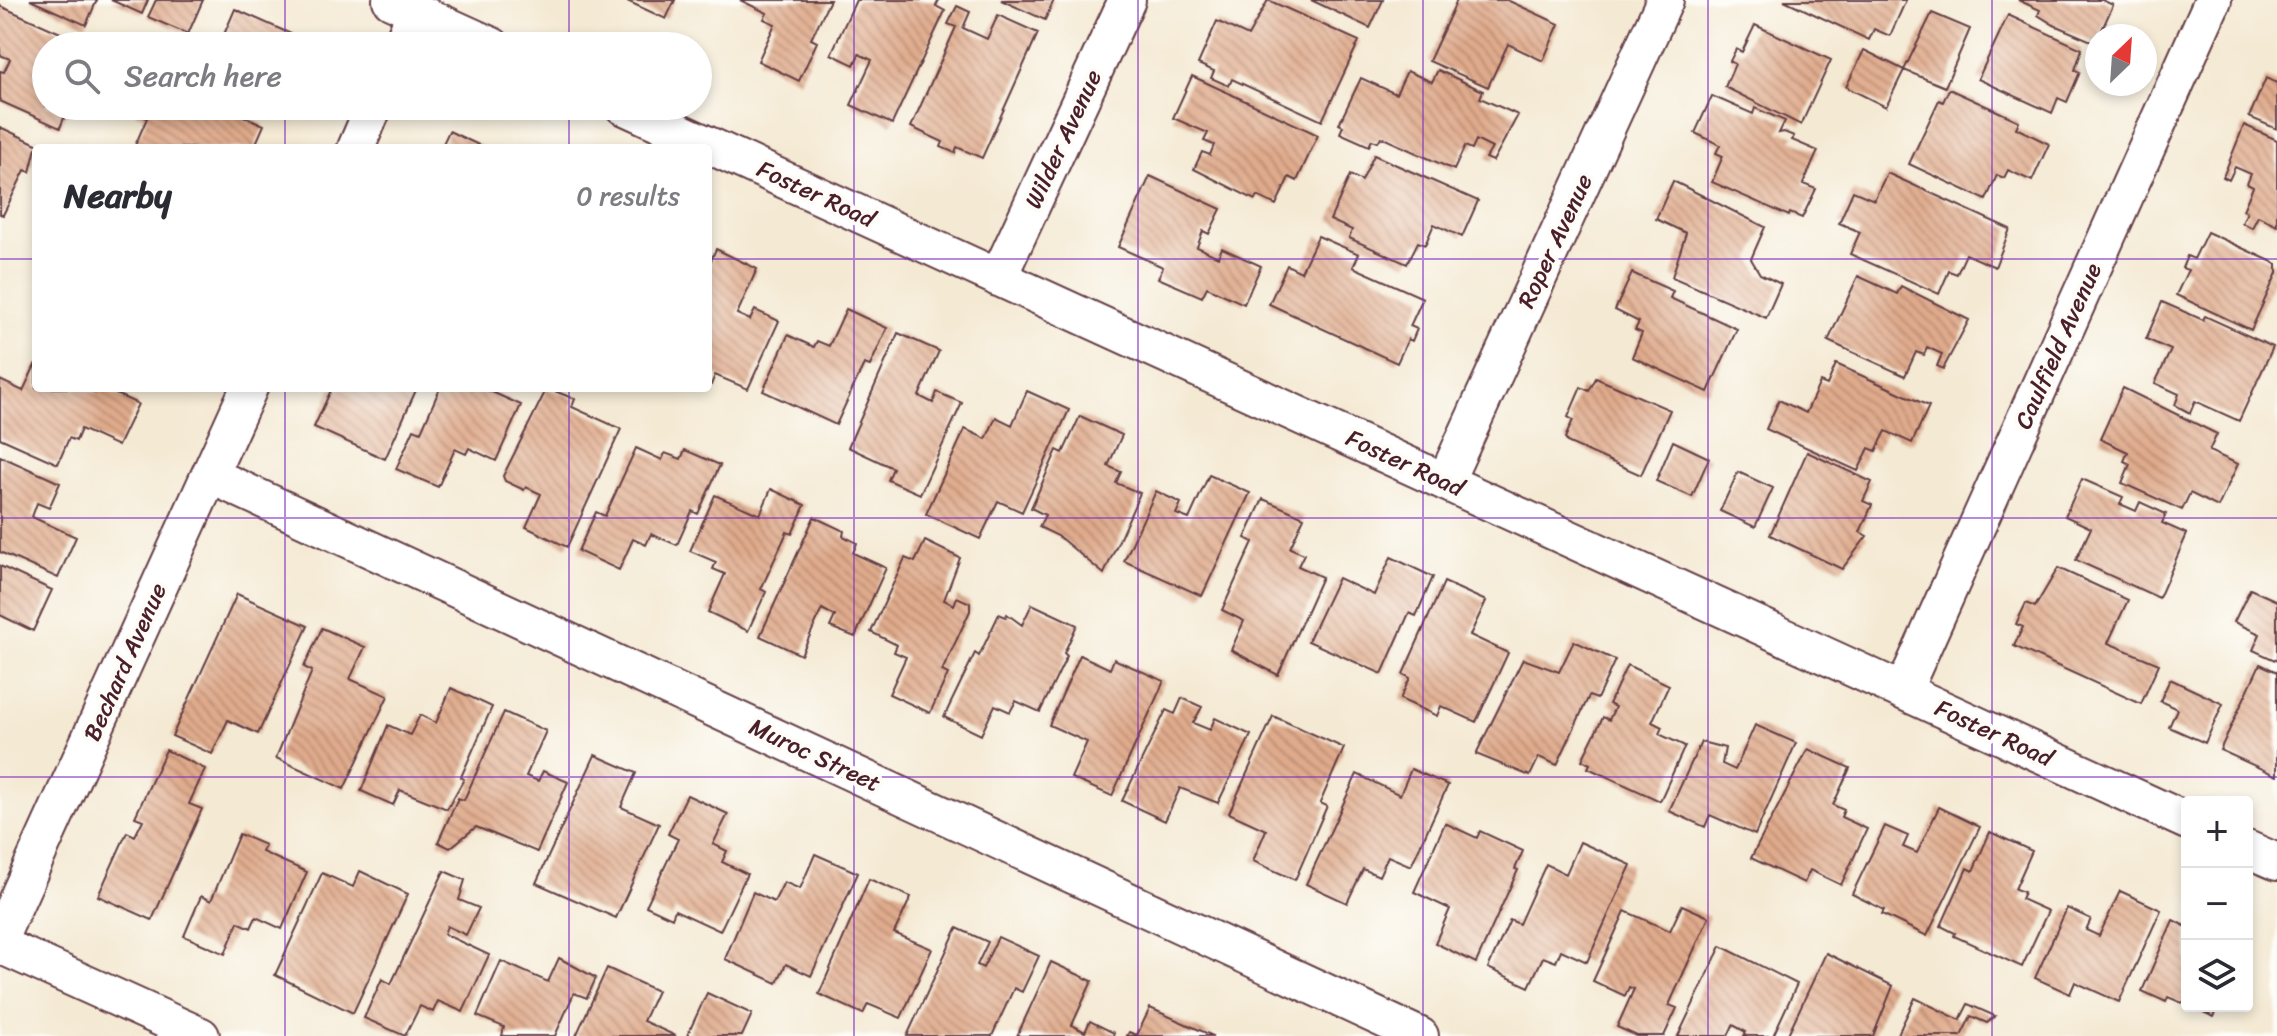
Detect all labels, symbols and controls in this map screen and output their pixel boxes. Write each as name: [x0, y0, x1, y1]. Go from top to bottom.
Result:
north arrow: [2085, 24, 2157, 96]
search box: [32, 32, 712, 120]
text: Search here: [124, 49, 282, 103]
icon: search: [60, 54, 104, 98]
street label: Wilder Avenue: [1012, 62, 1114, 216]
street label: Foster Road: [750, 148, 884, 241]
text: Nearby: [64, 166, 172, 226]
street label: Roper Avenue: [1505, 167, 1605, 315]
text: 0 results: [576, 173, 680, 219]
street label: Caulfield Avenue: [2003, 256, 2114, 436]
street label: Foster Road: [1339, 417, 1473, 510]
street label: Bechard Avenue: [71, 576, 179, 748]
street label: Foster Road: [1928, 687, 2062, 780]
street label: Muroc Street: [742, 706, 888, 804]
map controls: [2181, 796, 2253, 1012]
button: +: [2181, 796, 2253, 868]
button: −: [2181, 868, 2253, 940]
button: layers: [2181, 940, 2253, 1012]

